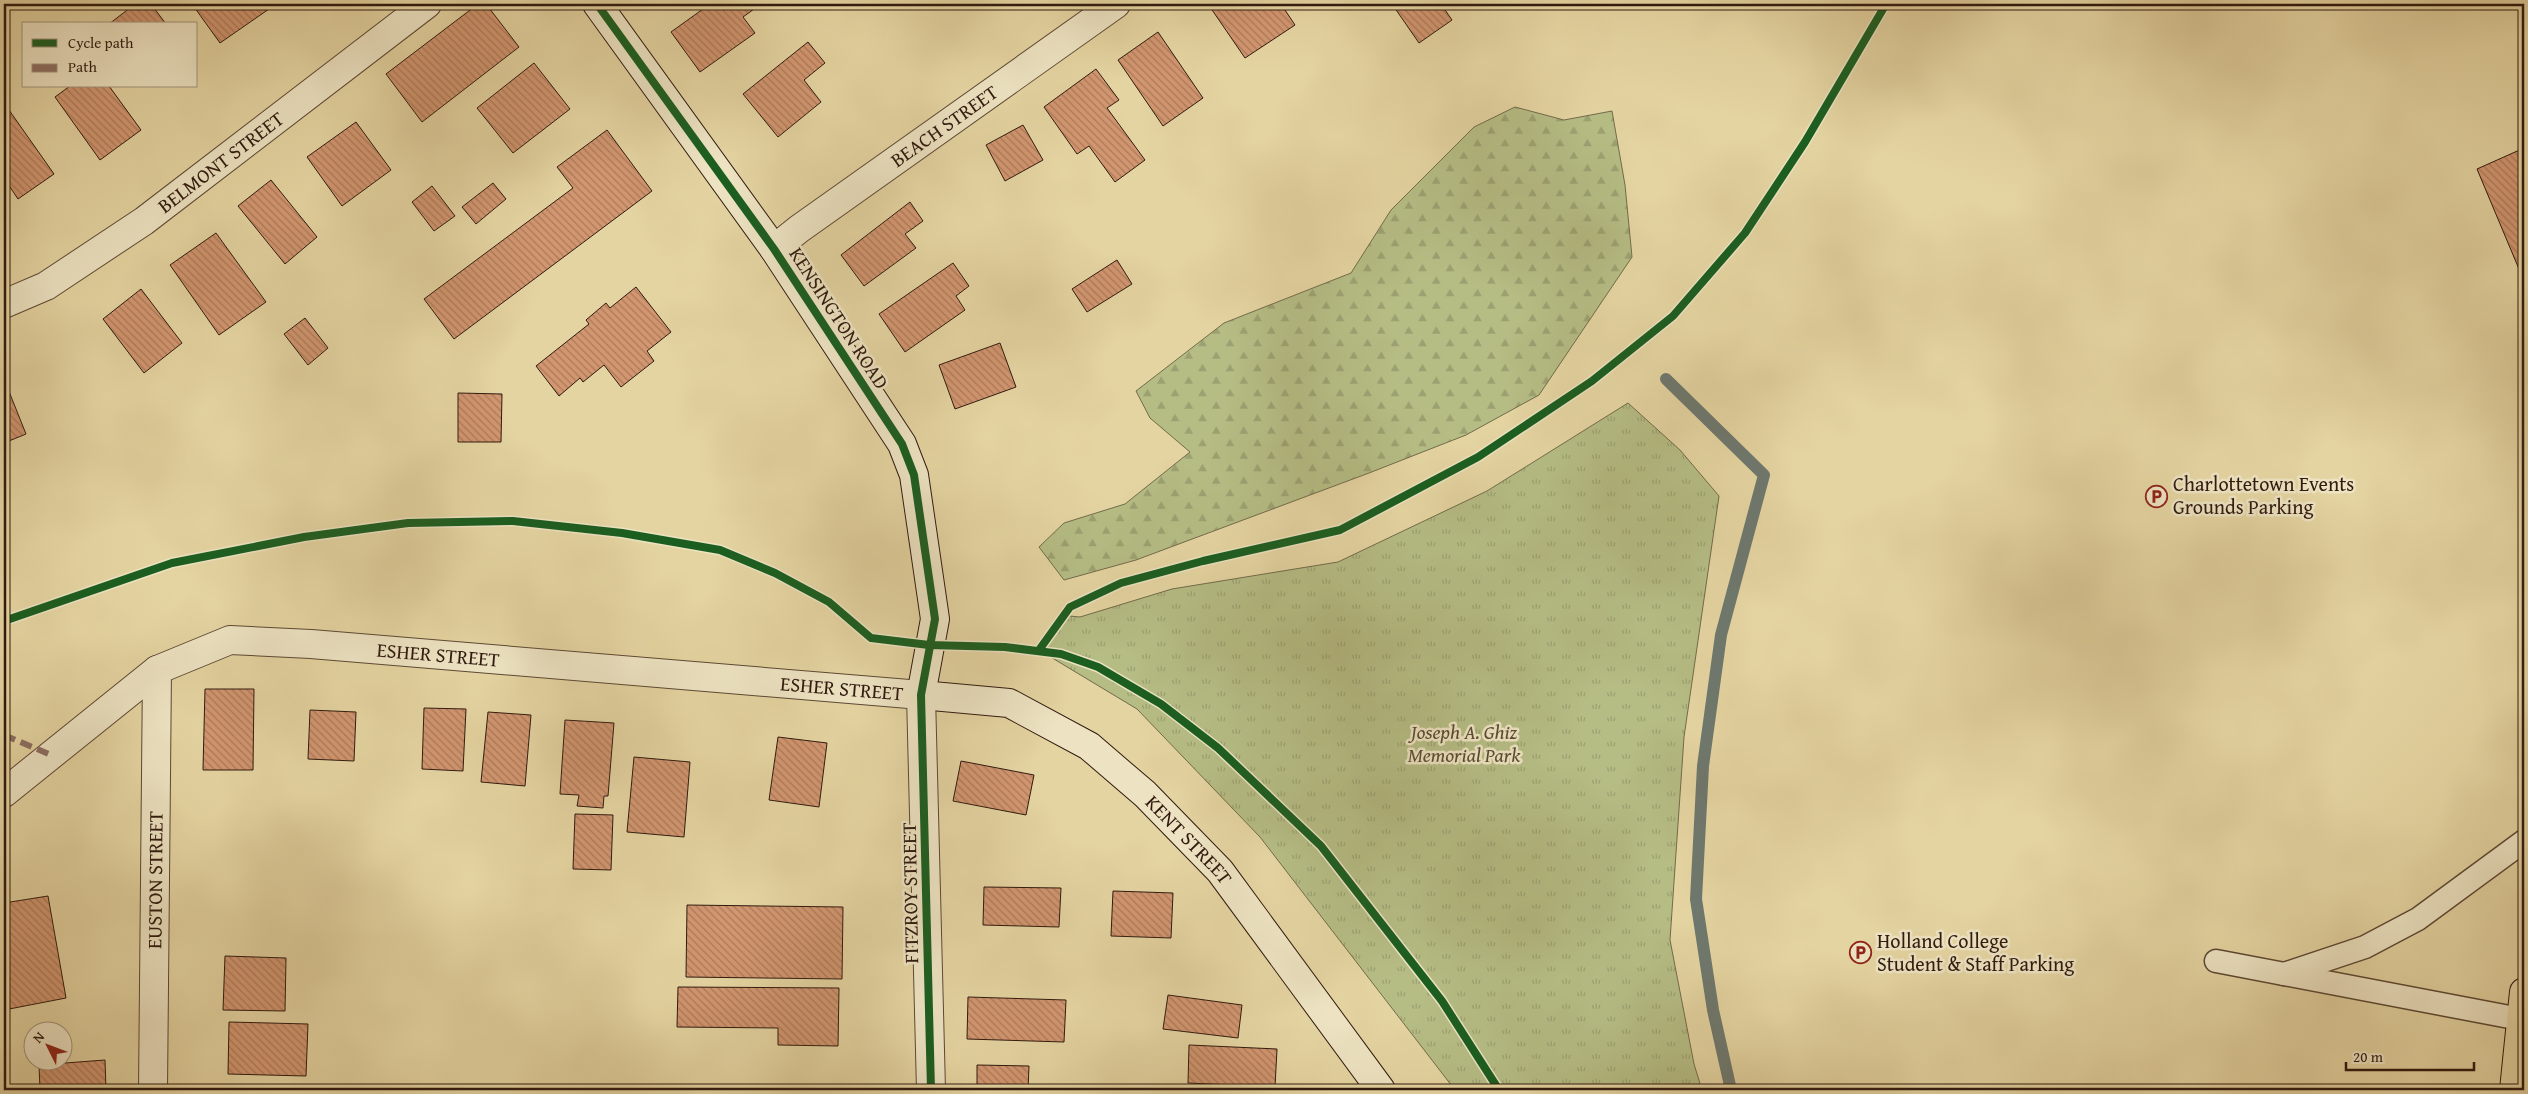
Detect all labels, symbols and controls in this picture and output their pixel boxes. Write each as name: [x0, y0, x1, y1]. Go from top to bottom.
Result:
legend: [22, 22, 198, 88]
text: Cycle path: [68, 32, 134, 53]
text: Path: [68, 56, 97, 77]
street label: BEACH STREET: [884, 77, 1004, 174]
street label: BELMONT STREET: [151, 104, 290, 220]
street label: KENSINGTON ROAD: [783, 241, 896, 394]
place label: Charlottetown Events Grounds Parking: [2173, 469, 2354, 521]
parking icon: Charlottetown Events Grounds Parking: [2145, 484, 2169, 508]
street label: ESHER STREET: [376, 635, 501, 674]
street label: ESHER STREET: [779, 668, 904, 707]
park label: Joseph A. Ghiz Memorial Park: [1408, 717, 1521, 769]
street label: KENT STREET: [1139, 788, 1240, 890]
street label: EUSTON STREET: [139, 811, 170, 949]
street label: FITZROY STREET: [894, 822, 925, 964]
place label: Holland College Student & Staff Parking: [1877, 926, 2074, 978]
parking icon: Holland College Student & Staff Parking: [1849, 941, 1873, 965]
north arrow: [22, 1022, 72, 1072]
text: N: [28, 1027, 49, 1047]
scale bar: [2346, 1039, 2473, 1071]
text: 20 m: [2353, 1046, 2384, 1067]

